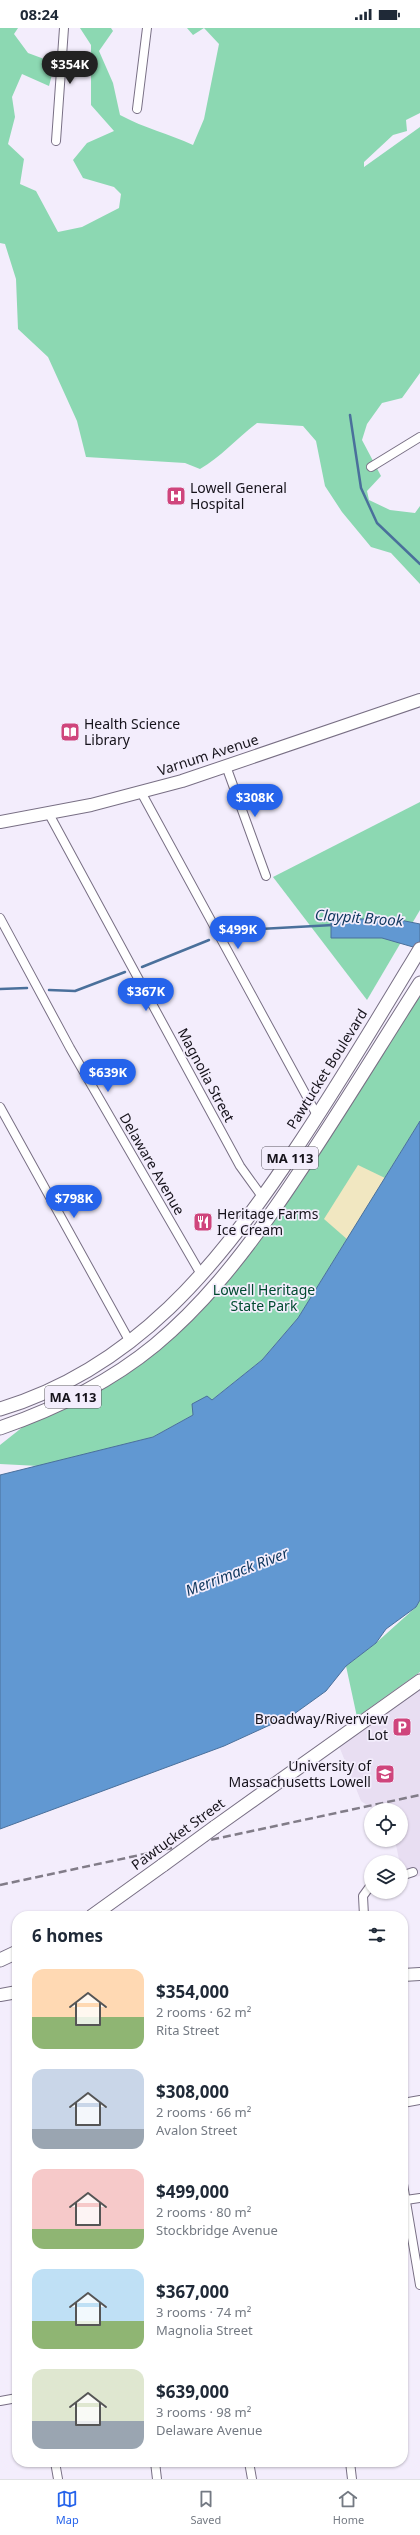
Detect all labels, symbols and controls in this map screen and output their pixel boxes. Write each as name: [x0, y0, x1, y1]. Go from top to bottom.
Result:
text: 08:24: [20, 4, 59, 24]
pin: $354K: [42, 51, 98, 85]
text: $354K: [51, 55, 89, 73]
place label: Lowell General Hospital: [190, 478, 287, 513]
hospital icon: Lowell General Hospital: [165, 485, 187, 507]
place label: Health Science Library: [84, 714, 180, 749]
library icon: Health Science Library: [59, 721, 81, 743]
street label: Varnum Avenue: [155, 729, 261, 780]
pin: $308K: [227, 784, 283, 818]
text: $308K: [236, 788, 274, 806]
water label: Claypit Brook: [314, 904, 405, 930]
pin: $499K: [210, 916, 266, 950]
text: $499K: [219, 920, 257, 938]
pin: $367K: [118, 978, 174, 1012]
text: $367K: [127, 982, 165, 1000]
street label: Pawtucket Boulevard: [282, 1005, 371, 1132]
street label: Magnolia Street: [174, 1024, 239, 1125]
pin: $639K: [80, 1059, 136, 1093]
text: $639K: [89, 1063, 127, 1081]
street label: Delaware Avenue: [116, 1109, 189, 1218]
road number: MA 113: [262, 1147, 318, 1169]
pin: $798K: [46, 1185, 102, 1219]
text: $798K: [55, 1189, 93, 1207]
place label: Heritage Farms Ice Cream: [217, 1204, 319, 1239]
restaurant icon: Heritage Farms Ice Cream: [192, 1211, 214, 1233]
park label: Lowell Heritage State Park: [213, 1280, 315, 1315]
road number: MA 113: [45, 1386, 101, 1408]
water label: Merrimack River: [182, 1542, 292, 1600]
place label: Broadway/Riverview Lot: [255, 1709, 388, 1744]
parking icon: Broadway/Riverview Lot: [391, 1716, 413, 1738]
place label: University of Massachusetts Lowell: [228, 1756, 372, 1791]
school or university icon: University of Massachusetts Lowell: [374, 1763, 396, 1785]
street label: Pawtucket Street: [127, 1793, 228, 1874]
map controls: [364, 1803, 408, 1899]
button: locate: [364, 1803, 408, 1847]
button: layers: [364, 1855, 408, 1899]
text: 6 homes: [32, 1924, 103, 1947]
icon: filters: [366, 1924, 388, 1946]
text: $354,000: [156, 1980, 229, 2003]
icon: home: [64, 1985, 112, 2033]
text: 2 rooms · 62 m²: [156, 2003, 251, 2021]
text: Rita Street: [156, 2021, 219, 2039]
text: $308,000: [156, 2080, 229, 2103]
icon: home: [64, 2085, 112, 2133]
text: 2 rooms · 66 m²: [156, 2103, 251, 2121]
text: Avalon Street: [156, 2121, 237, 2139]
text: $499,000: [156, 2180, 229, 2203]
icon: home: [64, 2185, 112, 2233]
text: 2 rooms · 80 m²: [156, 2203, 251, 2221]
text: Stockbridge Avenue: [156, 2221, 278, 2239]
text: $367,000: [156, 2280, 229, 2303]
icon: home: [64, 2285, 112, 2333]
text: 3 rooms · 74 m²: [156, 2303, 251, 2321]
text: Magnolia Street: [156, 2321, 253, 2339]
text: $639,000: [156, 2380, 229, 2403]
icon: home: [64, 2385, 112, 2433]
text: 3 rooms · 98 m²: [156, 2403, 251, 2421]
text: Delaware Avenue: [156, 2421, 262, 2439]
tab: Map: [56, 2488, 79, 2527]
tab: Saved: [190, 2488, 221, 2527]
tab: Home: [333, 2488, 364, 2527]

